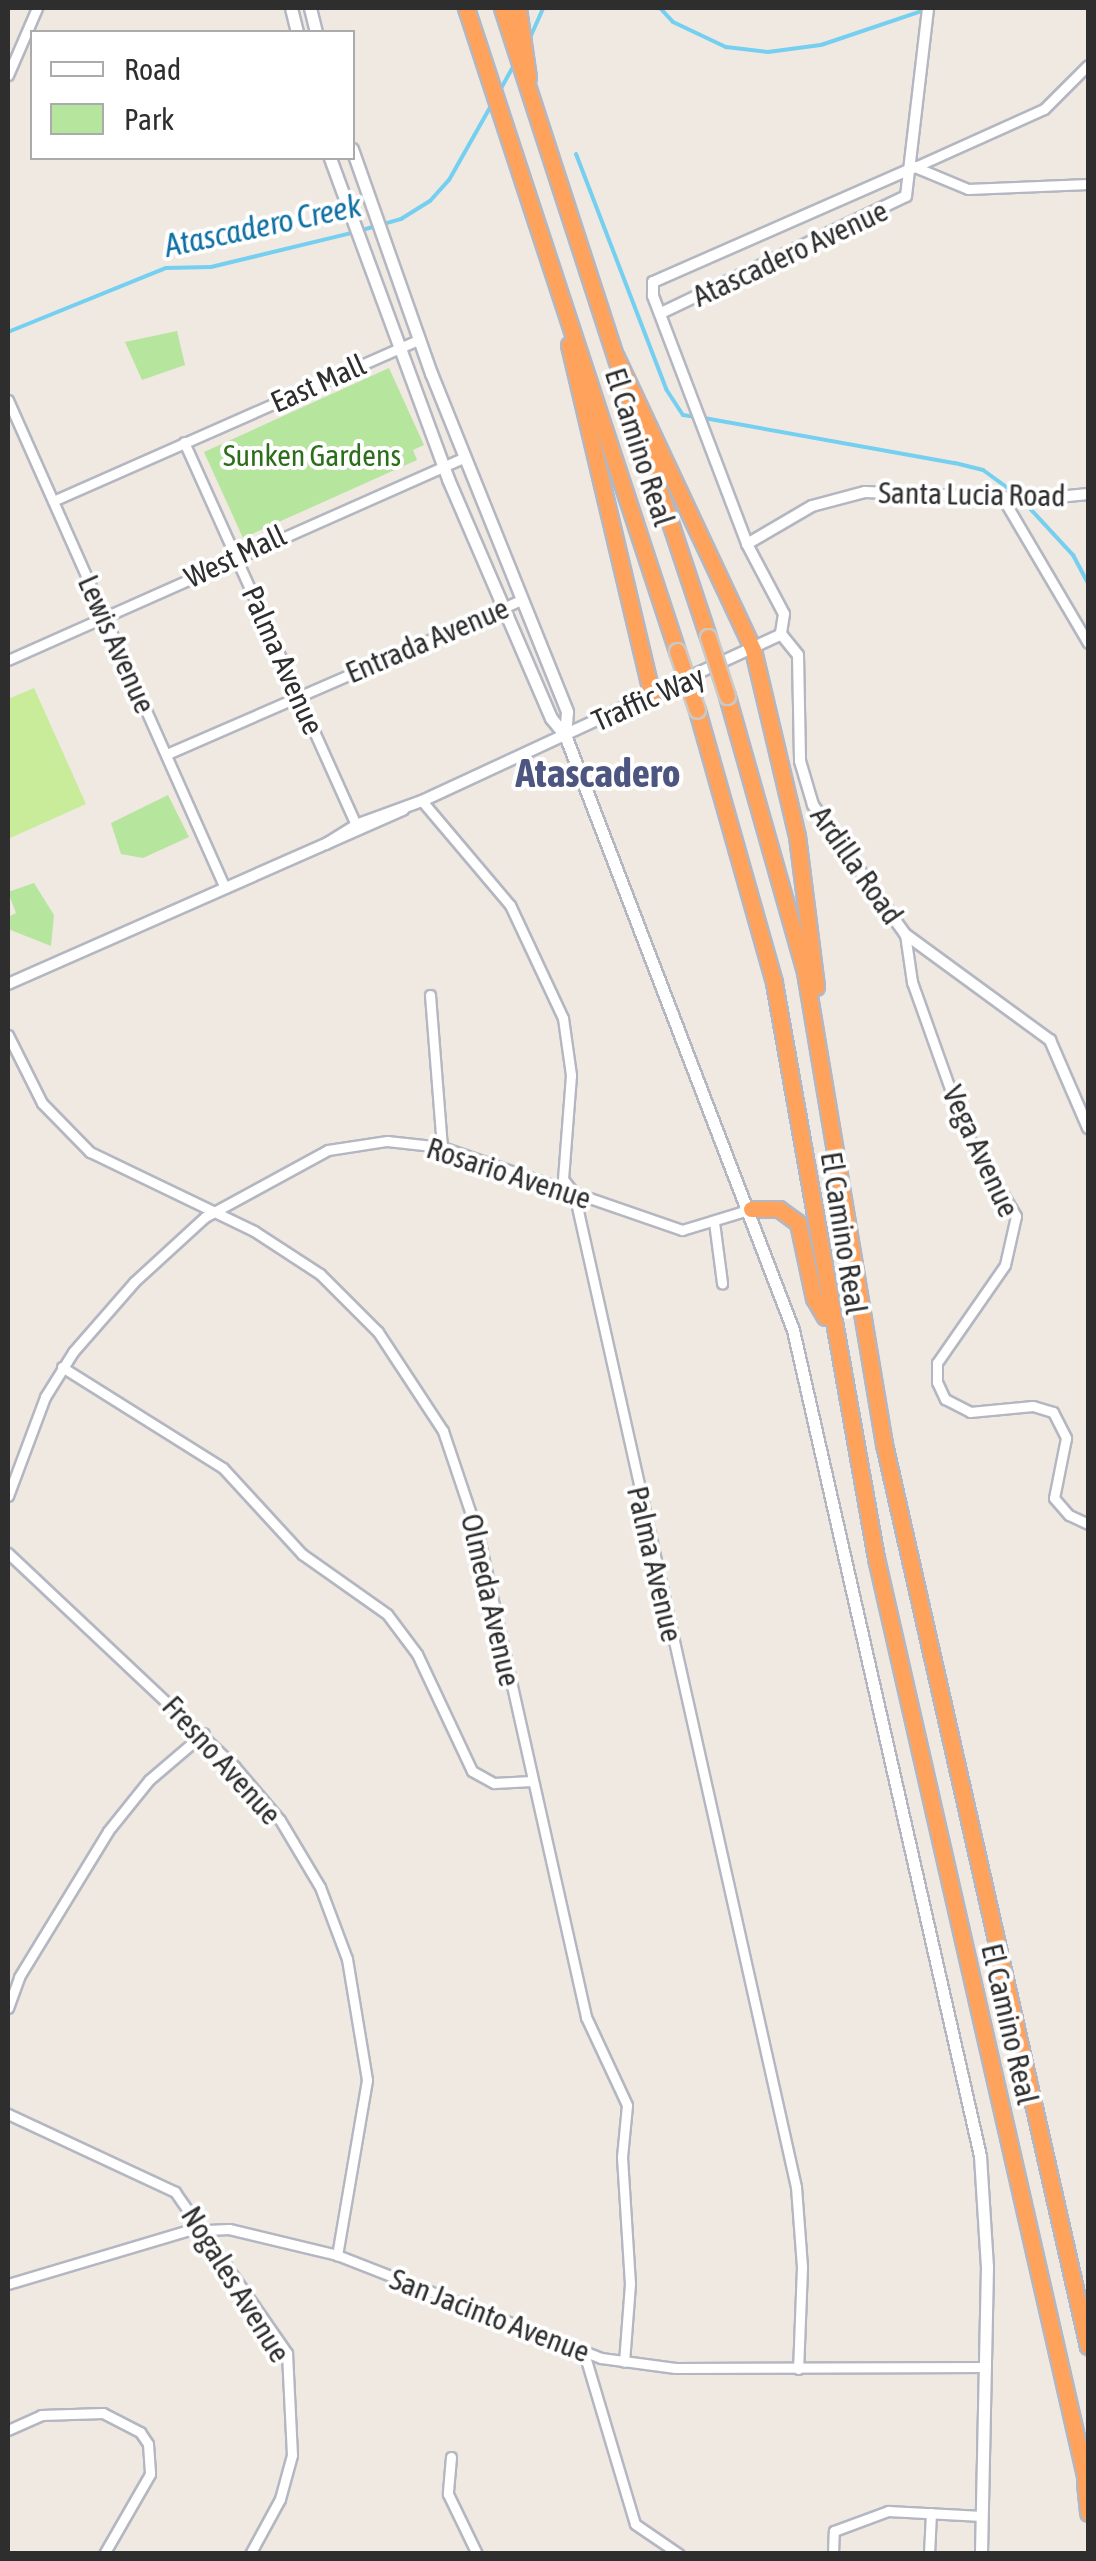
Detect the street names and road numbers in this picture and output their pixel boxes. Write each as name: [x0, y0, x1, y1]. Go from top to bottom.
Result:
street label: Atascadero Avenue: [687, 192, 893, 314]
street label: East Mall: [265, 346, 371, 420]
street label: El Camino Real: [598, 363, 682, 531]
street label: Santa Lucia Road: [878, 474, 1066, 514]
street label: West Mall: [179, 517, 291, 595]
street label: Lewis Avenue: [71, 569, 163, 719]
street label: Palma Avenue: [234, 580, 332, 740]
street label: Entrada Avenue: [340, 590, 514, 690]
street label: Traffic Way: [586, 657, 710, 739]
street label: Ardilla Road: [803, 799, 911, 931]
street label: Vega Avenue: [935, 1080, 1027, 1222]
street label: Rosario Avenue: [422, 1130, 596, 1216]
street label: El Camino Real: [813, 1149, 875, 1317]
street label: Palma Avenue: [620, 1483, 690, 1645]
street label: Olmeda Avenue: [454, 1510, 528, 1690]
street label: Fresno Avenue: [155, 1688, 289, 1832]
street label: El Camino Real: [974, 1940, 1046, 2108]
street label: Nogales Avenue: [174, 2199, 298, 2369]
street label: San Jacinto Avenue: [385, 2260, 595, 2370]

